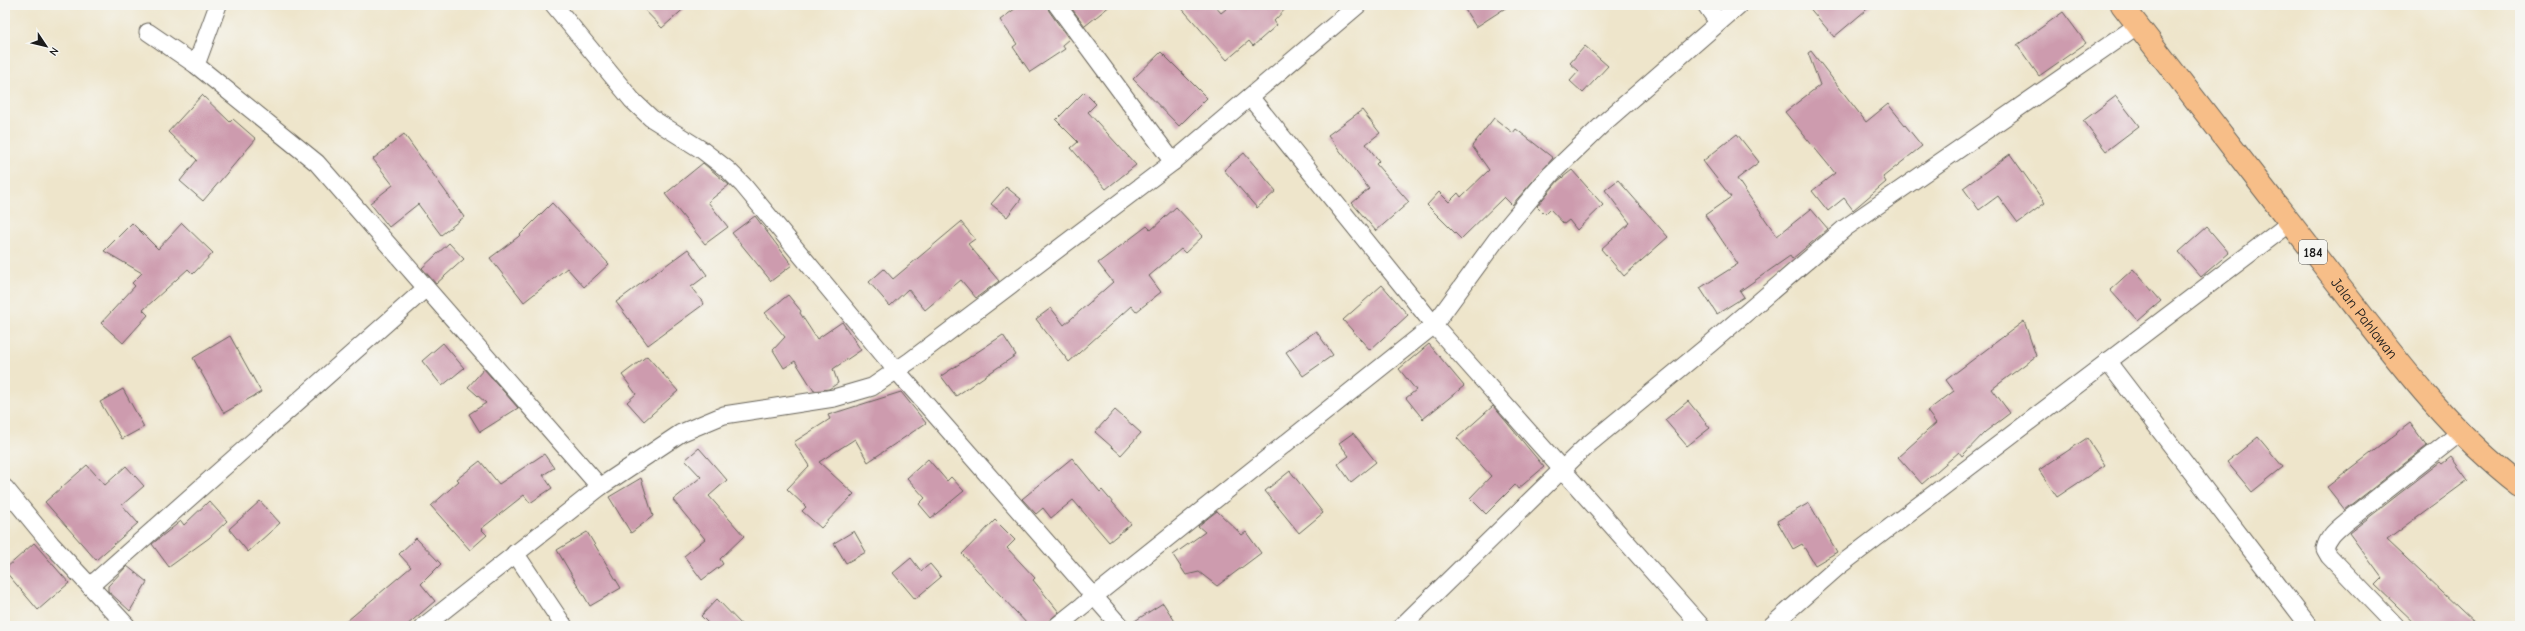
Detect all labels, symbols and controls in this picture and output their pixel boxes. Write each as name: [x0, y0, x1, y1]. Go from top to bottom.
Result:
north arrow: [26, 26, 66, 66]
text: N: [46, 45, 61, 58]
road number: 184: [2299, 240, 2327, 264]
street label: Jalan Pahlawan: [2327, 274, 2402, 363]

